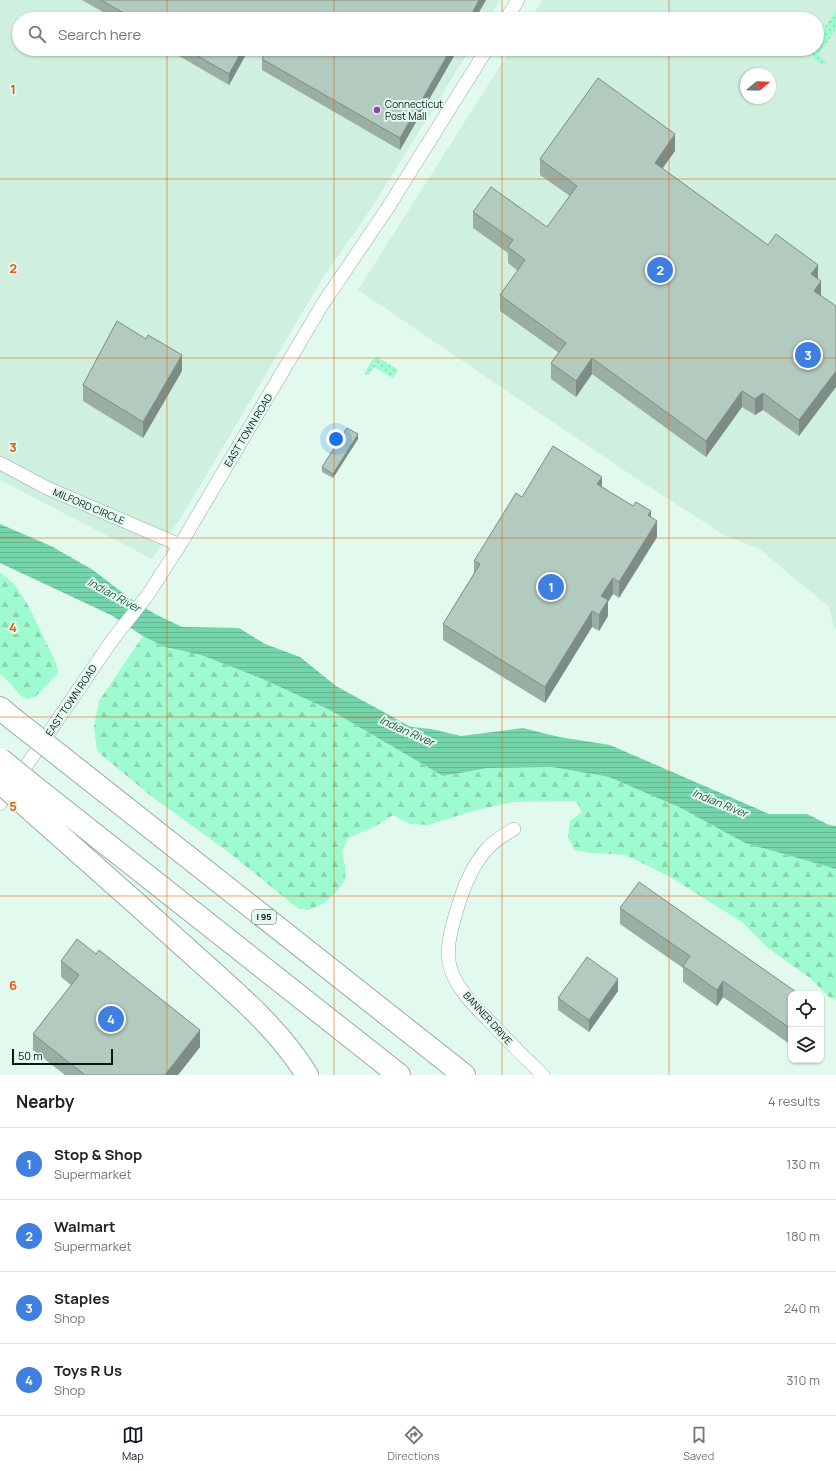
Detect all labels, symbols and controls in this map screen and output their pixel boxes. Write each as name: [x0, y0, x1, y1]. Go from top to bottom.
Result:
search box: [12, 12, 824, 56]
icon: search: [26, 23, 48, 45]
text: Search here: [58, 24, 141, 45]
north arrow: [740, 68, 776, 104]
text: 1: [10, 80, 16, 98]
place label: Connecticut Post Mall: [385, 97, 443, 123]
marker: Connecticut Post Mall: [372, 105, 382, 115]
pin: 2: [647, 255, 673, 285]
text: 2: [9, 259, 17, 277]
pin: 3: [795, 340, 821, 370]
street label: EAST TOWN ROAD: [221, 391, 276, 469]
your location: [326, 429, 346, 449]
text: 3: [9, 438, 17, 456]
street label: MILFORD CIRCLE: [51, 485, 127, 528]
pin: 1: [538, 572, 564, 602]
water label: Indian River: [85, 574, 145, 616]
text: 4: [9, 618, 17, 636]
street label: EAST TOWN ROAD: [42, 661, 100, 738]
water label: Indian River: [378, 712, 439, 750]
water label: Indian River: [690, 785, 752, 821]
text: 5: [9, 797, 17, 815]
road number: I 95: [252, 910, 276, 924]
text: 6: [9, 976, 17, 994]
street label: BANNER DRIVE: [460, 988, 516, 1048]
map controls: [788, 991, 824, 1063]
button: locate: [788, 991, 824, 1027]
pin: 4: [98, 1004, 124, 1034]
button: layers: [788, 1027, 824, 1063]
scale bar: [12, 1047, 113, 1066]
text: 50 m: [18, 1048, 43, 1063]
text: Nearby: [16, 1090, 74, 1113]
text: 4 results: [768, 1092, 820, 1110]
text: Stop & Shop: [54, 1144, 142, 1165]
text: 1: [26, 1155, 32, 1173]
text: 130 m: [786, 1155, 820, 1173]
text: Supermarket: [54, 1165, 132, 1183]
text: Walmart: [54, 1216, 115, 1237]
text: 2: [25, 1227, 33, 1245]
text: 180 m: [786, 1227, 820, 1245]
text: Supermarket: [54, 1237, 132, 1255]
text: Staples: [54, 1288, 110, 1309]
text: 3: [25, 1299, 33, 1317]
text: 240 m: [784, 1299, 820, 1317]
text: Shop: [54, 1309, 85, 1327]
text: Toys R Us: [54, 1360, 122, 1381]
text: 4: [25, 1371, 33, 1389]
text: 310 m: [786, 1371, 820, 1389]
text: Shop: [54, 1381, 85, 1399]
tab: Map: [122, 1424, 144, 1463]
tab: Directions: [387, 1424, 440, 1463]
tab: Saved: [683, 1424, 714, 1463]

